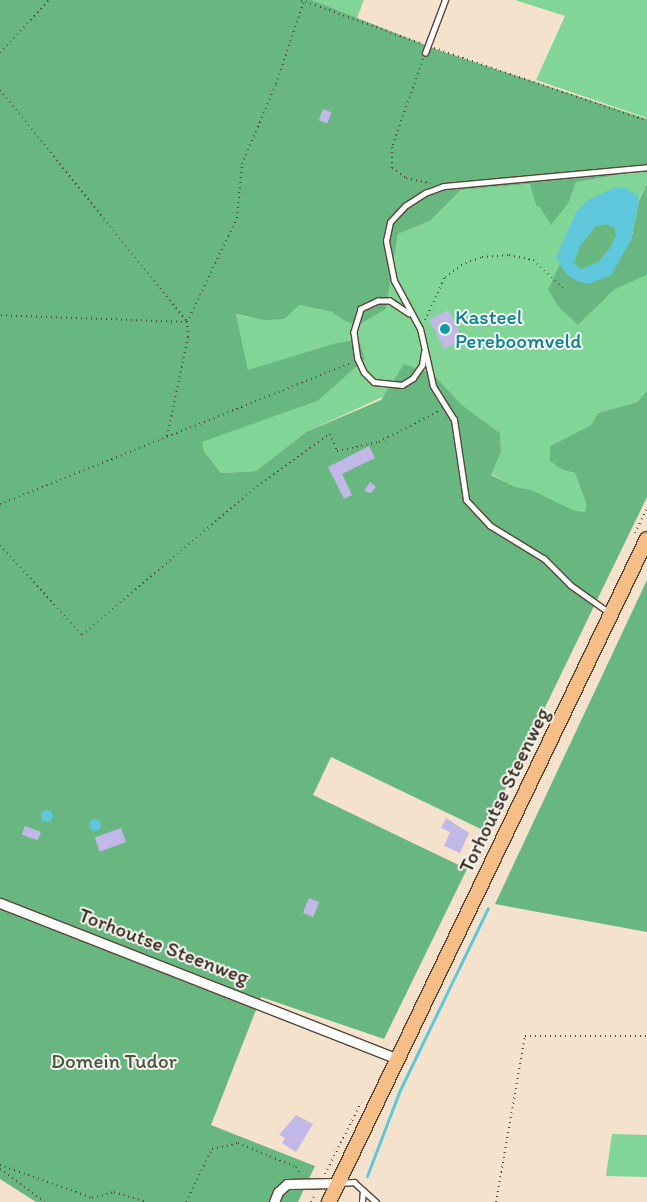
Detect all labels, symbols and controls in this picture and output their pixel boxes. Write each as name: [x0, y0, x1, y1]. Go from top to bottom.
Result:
place label: Kasteel Pereboomveld: [455, 304, 582, 354]
marker: Kasteel Pereboomveld: [439, 323, 451, 335]
street label: Torhoutse Steenweg: [453, 704, 555, 876]
street label: Torhoutse Steenweg: [75, 902, 253, 990]
park label: Domein Tudor: [51, 1048, 177, 1074]

